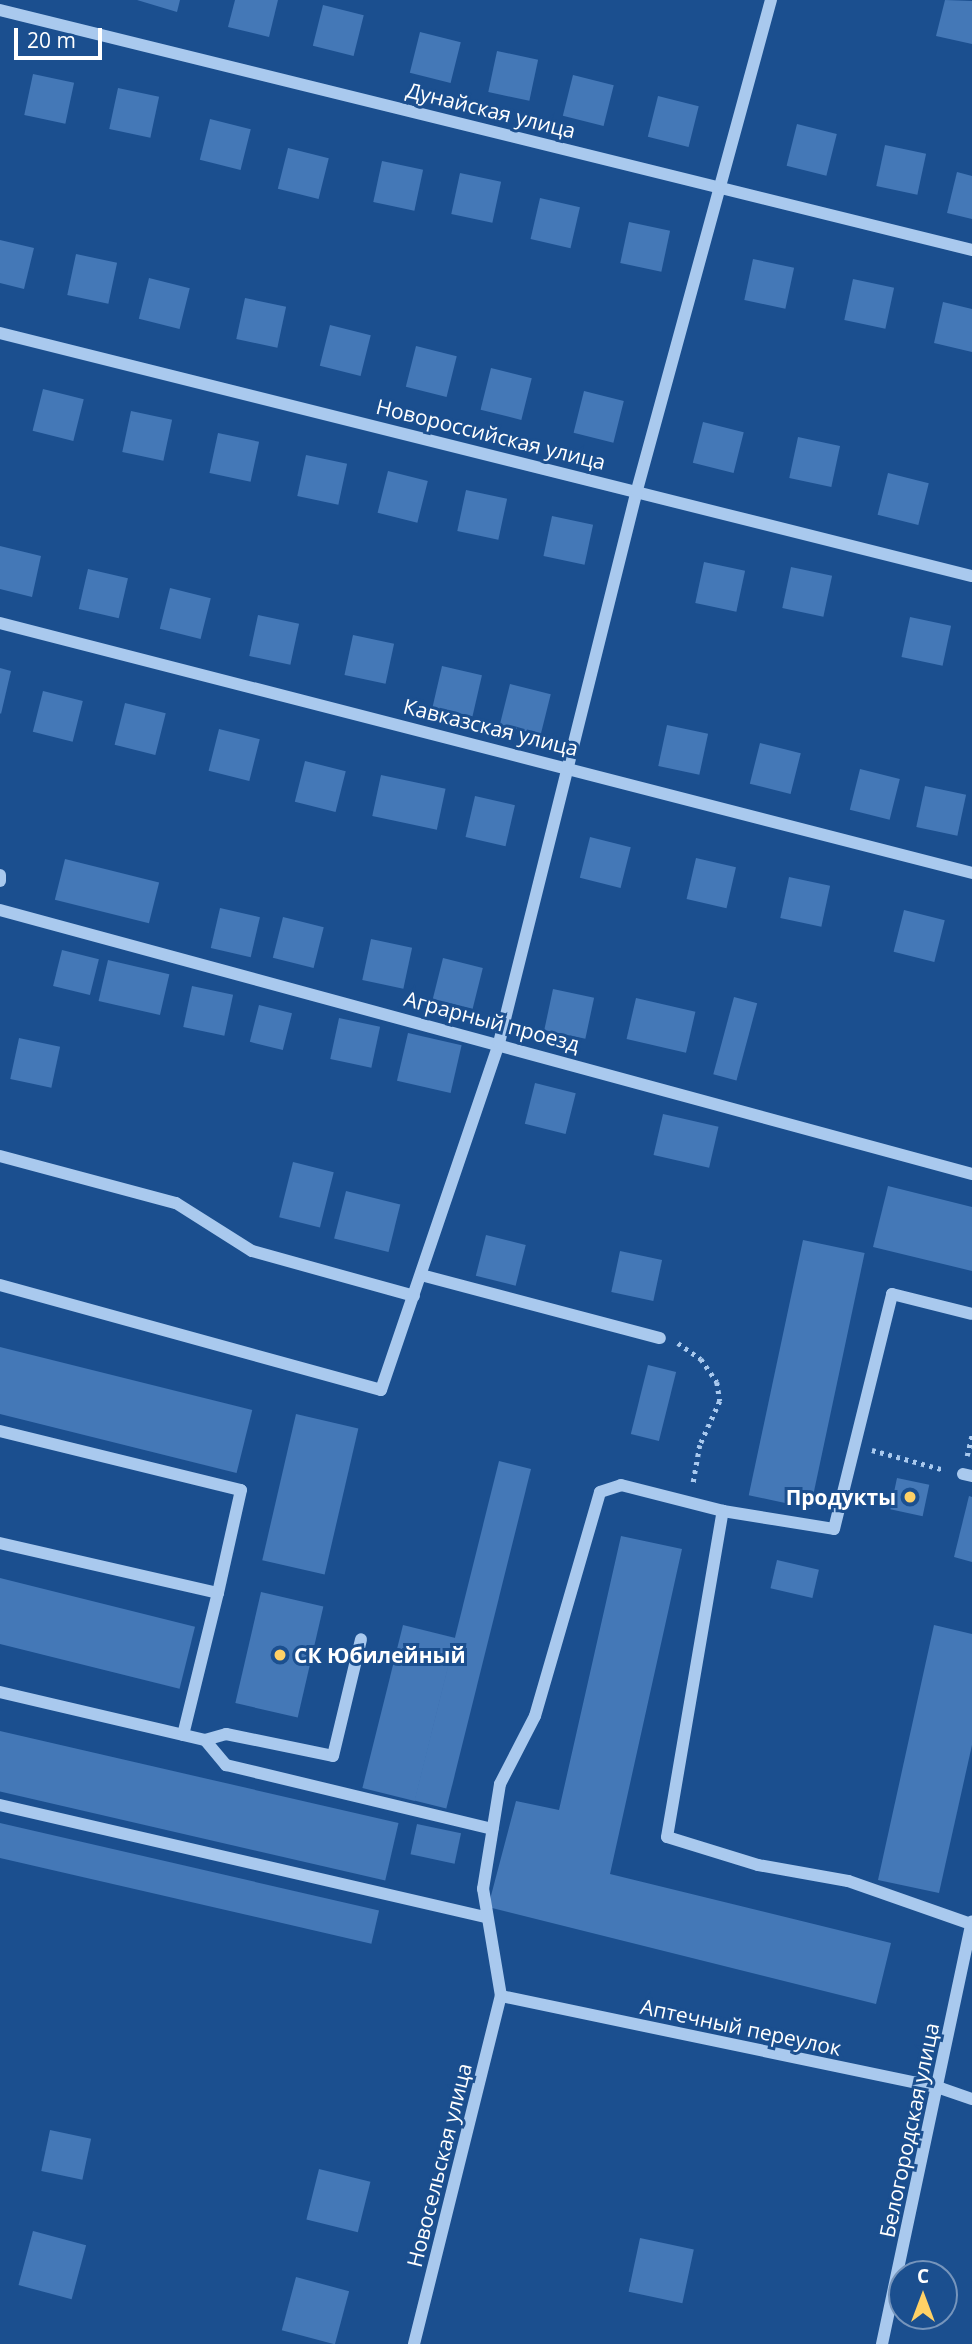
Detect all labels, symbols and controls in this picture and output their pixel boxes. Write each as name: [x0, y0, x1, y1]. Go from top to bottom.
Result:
scale bar: [18, 14, 105, 58]
text: 20 m: [27, 26, 76, 54]
street label: Дунайская улица: [404, 77, 578, 143]
street label: Новороссийская улица: [374, 393, 608, 475]
street label: Кавказская улица: [401, 693, 581, 761]
street label: Аграрный проезд: [402, 985, 582, 1057]
place label: Продукты: [786, 1484, 896, 1510]
marker: Продукты: [902, 1489, 918, 1505]
place label: СК Юбилейный: [294, 1642, 466, 1668]
marker: СК Юбилейный: [272, 1647, 288, 1663]
street label: Аптечный переулок: [638, 1993, 844, 2061]
street label: Белогородская улица: [874, 2020, 944, 2240]
street label: Новосельская улица: [401, 2060, 477, 2270]
north arrow: [888, 2260, 958, 2330]
text: С: [917, 2263, 929, 2289]

